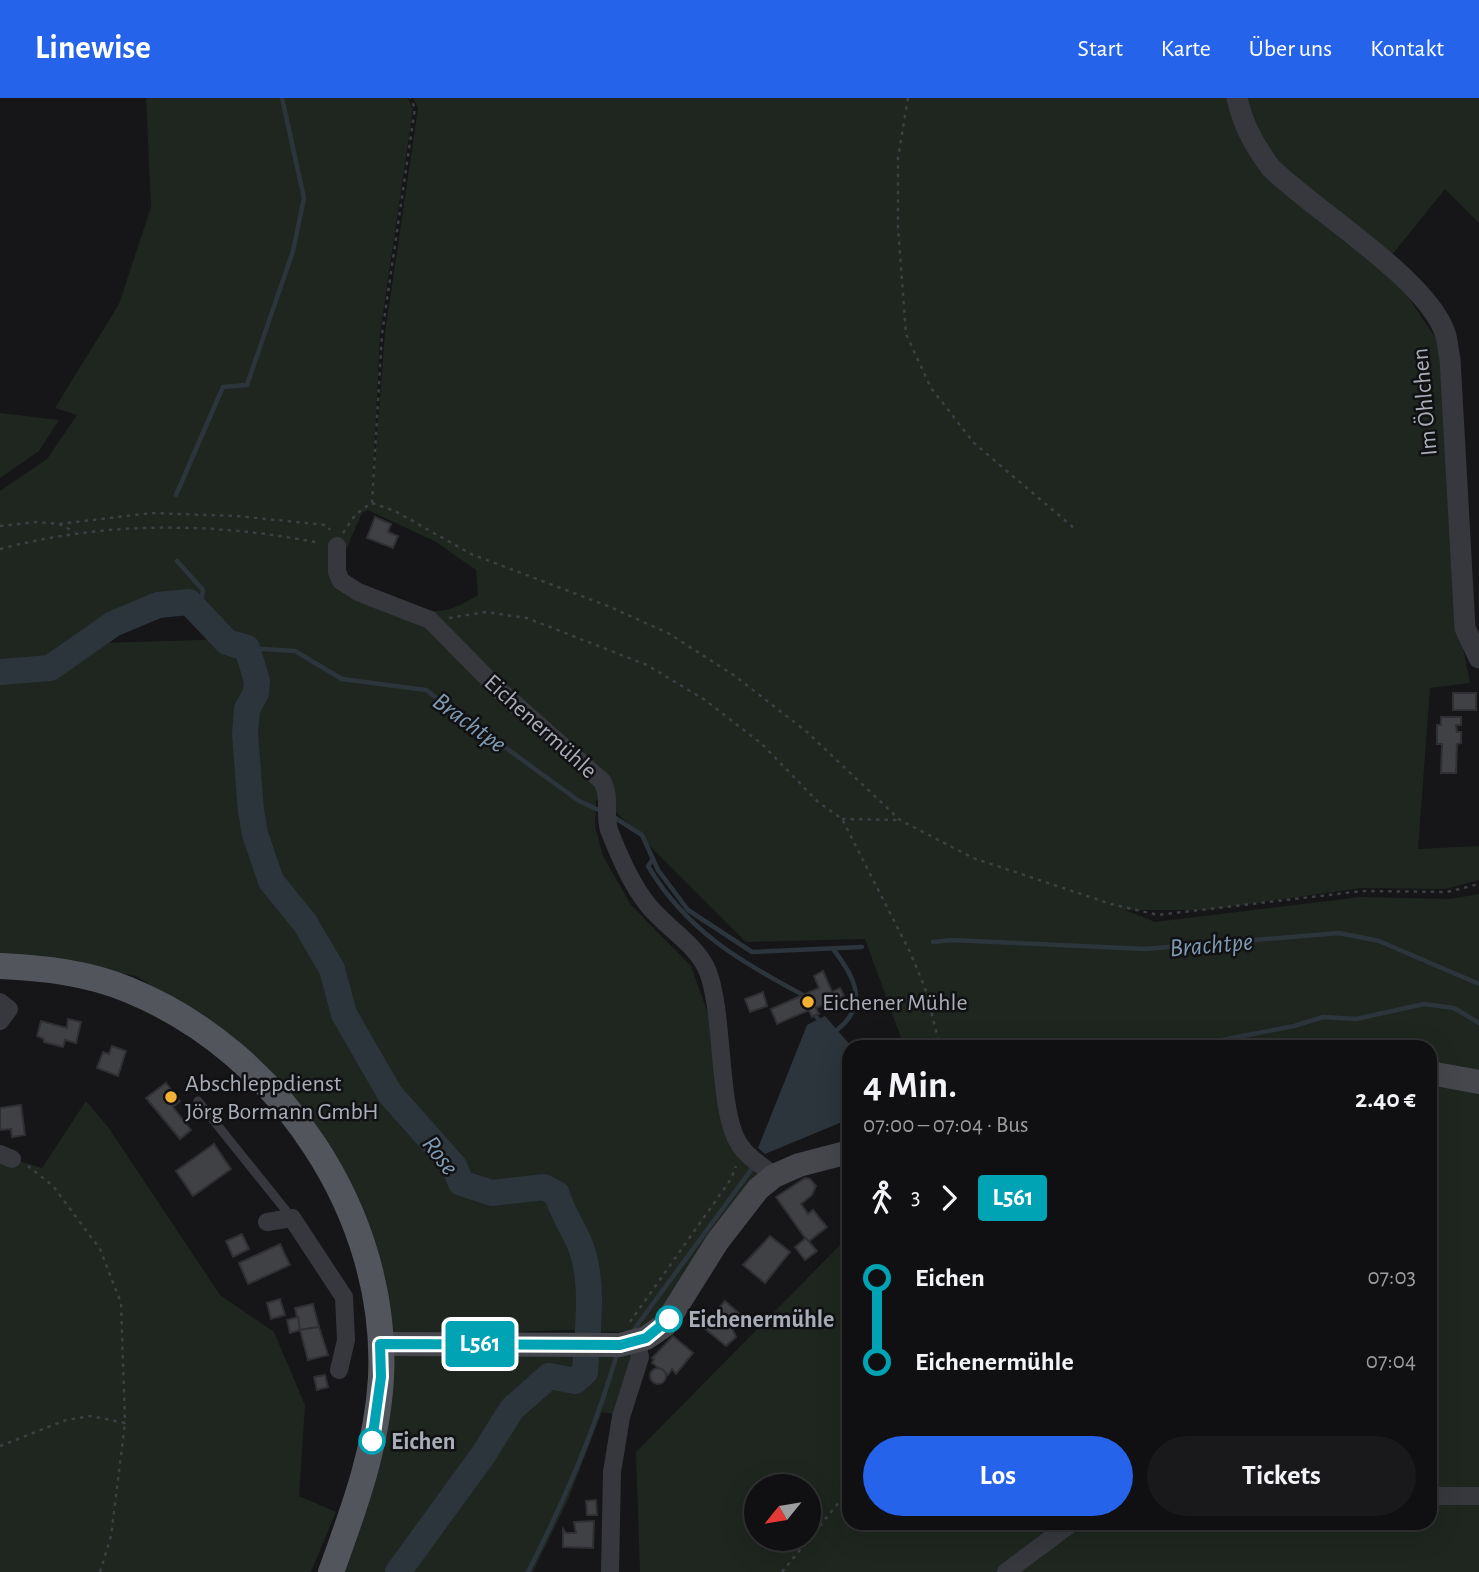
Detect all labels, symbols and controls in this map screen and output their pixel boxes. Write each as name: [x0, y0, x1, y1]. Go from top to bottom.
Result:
text: Linewise: [35, 32, 151, 65]
text: Start: [1078, 37, 1123, 61]
text: Karte: [1161, 37, 1211, 61]
text: Über uns: [1249, 37, 1332, 61]
text: Kontakt: [1370, 37, 1444, 61]
street label: Im Öhlchen: [1407, 347, 1442, 457]
street label: Eichenermühle: [479, 670, 601, 783]
water label: Brachtpe: [428, 688, 511, 758]
water label: Brachtpe: [1168, 928, 1254, 962]
place label: Eichener Mühle: [822, 991, 968, 1015]
marker: Eichener Mühle: [800, 994, 816, 1010]
text: 4 Min.: [863, 1067, 957, 1105]
place label: Abschleppdienst Jörg Bormann GmbH: [185, 1072, 379, 1124]
text: 2.40 €: [1355, 1086, 1416, 1112]
marker: Abschleppdienst Jörg Bormann GmbH: [163, 1089, 179, 1105]
text: 07:00 – 07:04 · Bus: [863, 1114, 1029, 1137]
water label: Rose: [417, 1131, 463, 1180]
icon: walk: [863, 1179, 901, 1217]
icon: forward: [930, 1179, 968, 1217]
text: 3: [911, 1186, 920, 1209]
text: L561: [992, 1186, 1033, 1210]
text: Eichen: [915, 1265, 985, 1291]
text: 07:03: [1367, 1266, 1416, 1289]
marker: Eichenermühle: [656, 1306, 682, 1332]
place label: Eichenermühle: [688, 1308, 834, 1332]
line badge: L561: [431, 1321, 529, 1367]
text: L561: [460, 1332, 501, 1356]
text: Eichenermühle: [915, 1349, 1074, 1375]
text: 07:04: [1366, 1350, 1416, 1373]
marker: Eichen: [359, 1428, 385, 1454]
place label: Eichen: [391, 1430, 455, 1454]
button: Los: [863, 1436, 1133, 1516]
button: Tickets: [1147, 1436, 1416, 1516]
north arrow: [744, 1474, 821, 1550]
map controls: [744, 1474, 821, 1551]

